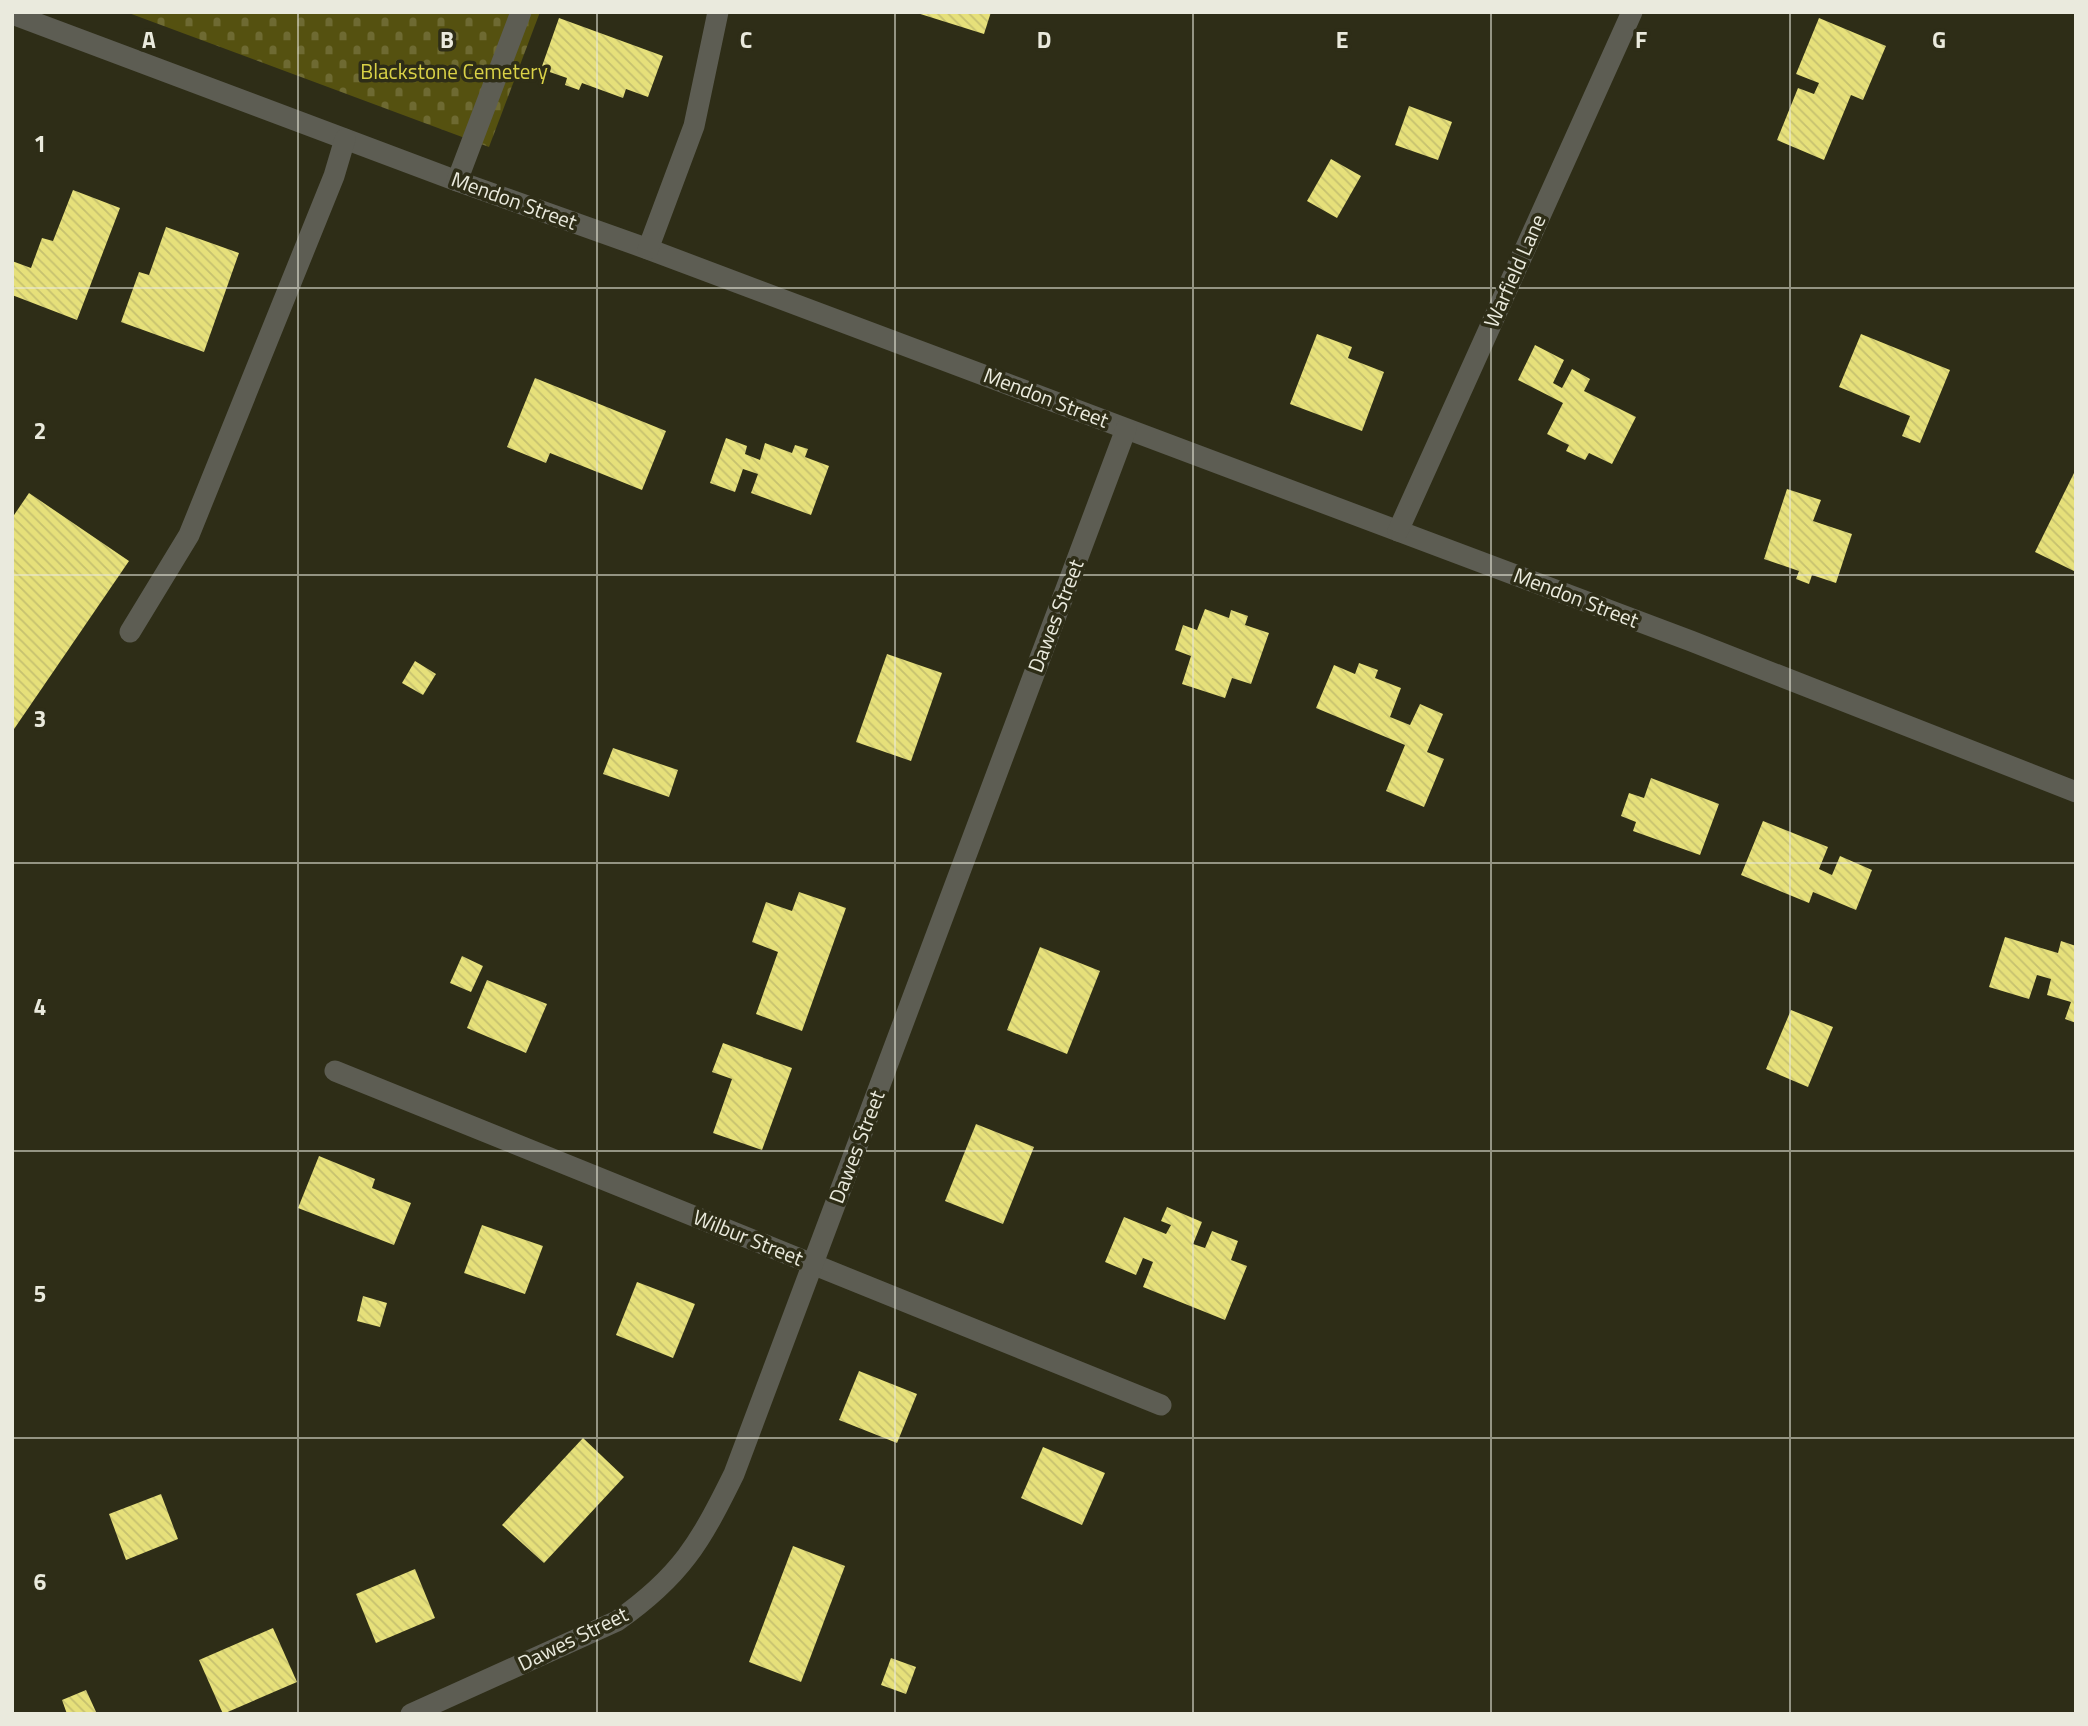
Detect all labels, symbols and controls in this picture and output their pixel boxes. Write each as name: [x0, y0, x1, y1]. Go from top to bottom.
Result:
text: A: [142, 22, 156, 57]
text: B: [440, 22, 454, 57]
text: C: [740, 22, 752, 57]
text: D: [1037, 22, 1051, 57]
text: E: [1336, 22, 1348, 57]
text: F: [1635, 22, 1647, 57]
text: G: [1932, 22, 1946, 57]
park label: Blackstone Cemetery: [360, 55, 548, 87]
text: 1: [34, 126, 46, 161]
street label: Mendon Street: [447, 163, 582, 238]
street label: Warfield Lane: [1475, 209, 1553, 332]
street label: Mendon Street: [979, 359, 1114, 436]
text: 2: [34, 413, 46, 448]
street label: Dawes Street: [1019, 554, 1092, 677]
street label: Mendon Street: [1509, 559, 1644, 636]
text: 3: [34, 701, 46, 736]
text: 4: [34, 989, 46, 1024]
street label: Dawes Street: [820, 1085, 893, 1208]
street label: Wilbur Street: [688, 1200, 809, 1274]
text: 5: [34, 1276, 46, 1311]
text: 6: [34, 1564, 47, 1599]
street label: Dawes Street: [512, 1597, 634, 1679]

